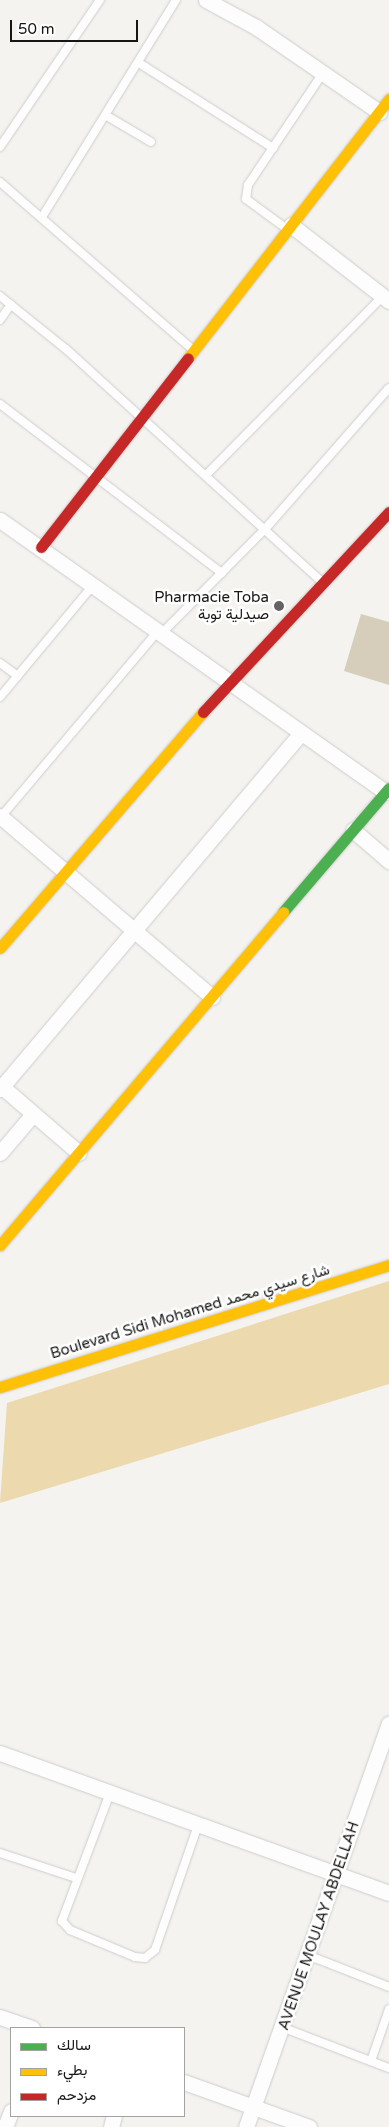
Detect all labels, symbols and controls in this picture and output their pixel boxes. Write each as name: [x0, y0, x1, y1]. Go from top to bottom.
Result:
scale bar: [12, 10, 140, 42]
text: 50 m: [18, 20, 55, 38]
place label: Pharmacie Toba صيدلية توبة: [154, 588, 269, 623]
marker: Pharmacie Toba صيدلية توبة: [273, 600, 285, 612]
street label: Boulevard Sidi Mohamed شارع سيدي محمد: [48, 1261, 332, 1363]
street label: AVENUE MOULAY ABDELLAH: [275, 1819, 363, 2033]
legend: [10, 2027, 185, 2117]
text: سالك: [57, 2036, 91, 2054]
text: بطيء: [57, 2061, 87, 2079]
text: مزدحم: [57, 2086, 96, 2104]

